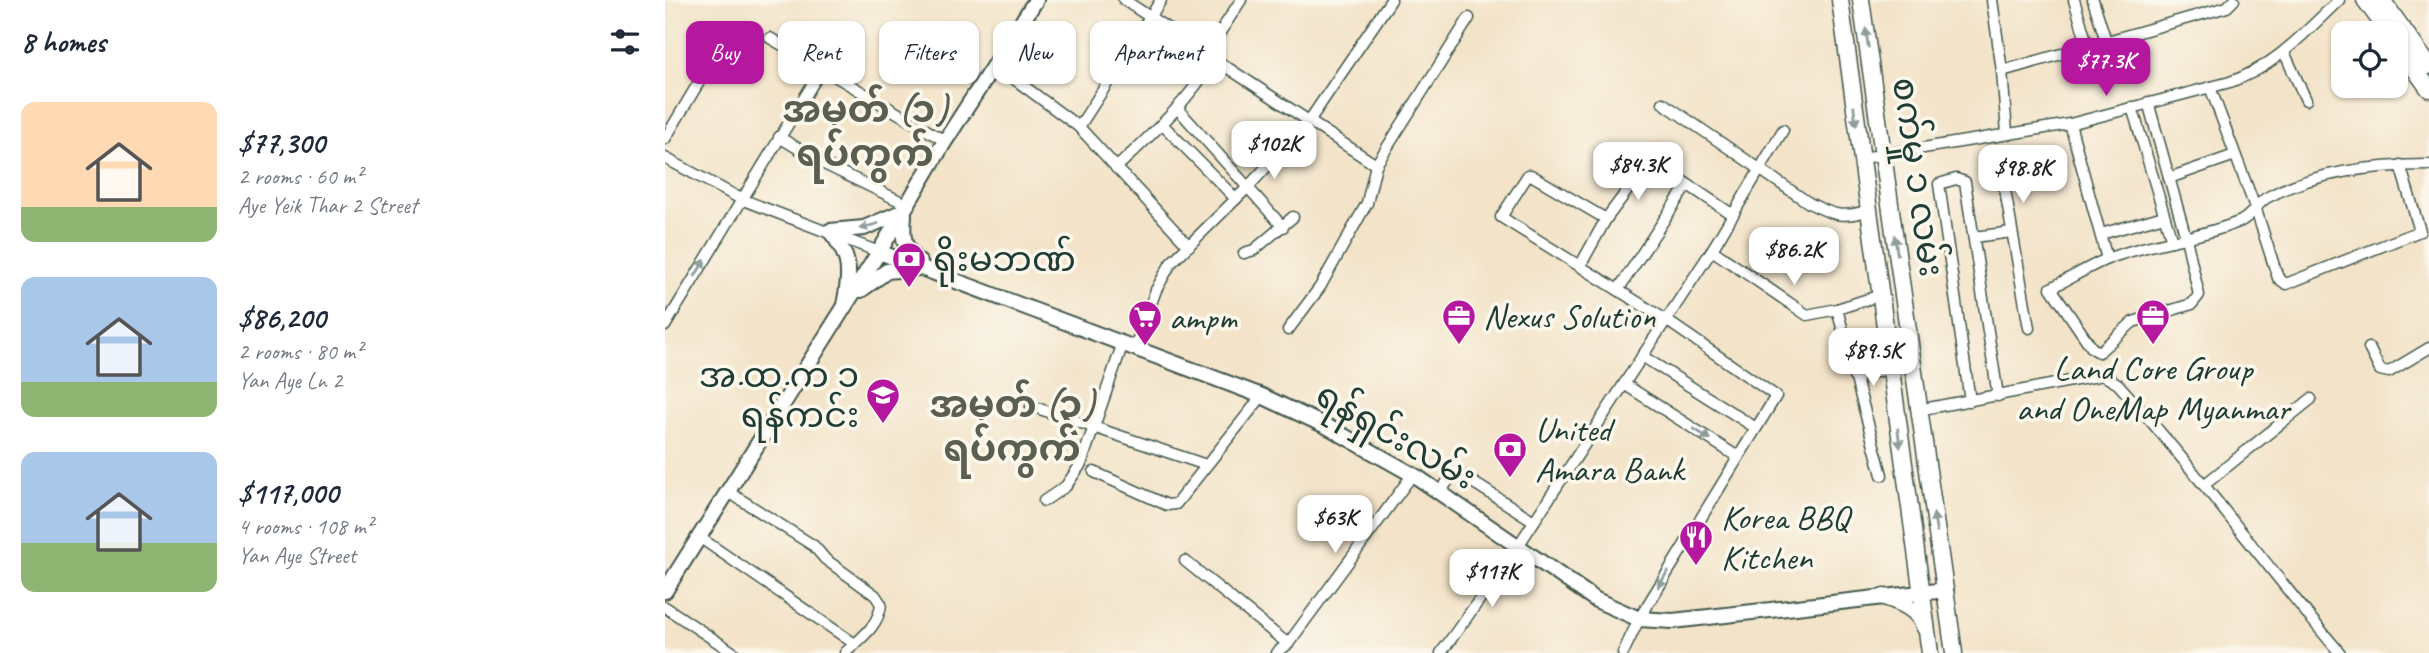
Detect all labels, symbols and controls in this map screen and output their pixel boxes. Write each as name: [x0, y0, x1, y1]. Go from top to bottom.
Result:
chip: Buy: [686, 21, 764, 84]
chip: Rent: [778, 21, 865, 84]
chip: Filters: [879, 21, 979, 84]
chip: New: [993, 21, 1076, 84]
chip: Apartment: [1090, 21, 1226, 84]
map controls: [2331, 21, 2408, 98]
button: locate: [2331, 21, 2408, 98]
text: 8 homes: [21, 23, 106, 61]
icon: filters: [606, 23, 644, 61]
one-way arrow: [1861, 27, 1872, 49]
pin: $77.3K: [2049, 38, 2163, 98]
text: $77.3K: [2077, 46, 2135, 75]
street label: စက်မှု ၁ လမ်း: [1877, 74, 1956, 280]
district label: အမှတ် (၁) ရပ်ကွက်: [782, 84, 950, 184]
one-way arrow: [1849, 105, 1860, 127]
pin: $102K: [1225, 122, 1323, 181]
text: $77,300: [238, 124, 325, 162]
text: $102K: [1247, 129, 1301, 158]
icon: home: [77, 130, 161, 214]
pin: $84.3K: [1581, 142, 1695, 202]
pin: $98.8K: [1966, 146, 2080, 205]
text: $84.3K: [1609, 150, 1667, 179]
text: $98.8K: [1994, 153, 2052, 182]
text: 2 rooms · 60 m²: [238, 162, 362, 191]
text: Aye Yeik Thar 2 Street: [238, 191, 417, 220]
one-way arrow: [857, 221, 879, 232]
pin: $86.2K: [1737, 228, 1851, 287]
one-way arrow: [1890, 234, 1901, 256]
place label: ရိုးမဘဏ်: [933, 235, 1076, 287]
text: $86.2K: [1765, 235, 1823, 264]
bank icon: ရိုးမဘဏ်: [890, 240, 928, 289]
one-way arrow: [694, 258, 707, 277]
place label: Nexus Solution: [1483, 294, 1656, 339]
place label: ampm: [1169, 295, 1238, 340]
office icon: Nexus Solution: [1440, 297, 1478, 346]
office icon: Land Core Group and OneMap Myanmar: [2134, 297, 2172, 346]
supermarket icon: ampm: [1126, 298, 1164, 347]
text: $86,200: [238, 299, 326, 337]
icon: home: [77, 305, 161, 389]
pin: $89.5K: [1816, 328, 1930, 388]
text: $89.5K: [1845, 336, 1902, 365]
text: 2 rooms · 80 m²: [238, 337, 362, 366]
place label: Land Core Group and OneMap Myanmar: [2016, 346, 2292, 431]
place label: အ.ထ.က ၁ ရန်ကင်း: [699, 353, 859, 443]
text: Yan Aye Ln 2: [238, 366, 342, 395]
street label: ရန်ရှင်းလမ်း: [1305, 370, 1485, 504]
school or university icon: အ.ထ.က ၁ ရန်ကင်း: [864, 376, 902, 425]
district label: အမှတ် (၃) ရပ်ကွက်: [929, 379, 1097, 479]
place label: United Amara Bank: [1535, 407, 1687, 492]
one-way arrow: [1894, 427, 1905, 449]
one-way arrow: [1692, 428, 1711, 441]
bank icon: United Amara Bank: [1491, 430, 1529, 479]
text: $117,000: [238, 474, 338, 512]
icon: home: [77, 480, 161, 564]
place label: Korea BBQ Kitchen: [1721, 495, 1853, 580]
pin: $63K: [1294, 496, 1376, 555]
text: $63K: [1313, 503, 1357, 532]
text: 4 rooms · 108 m²: [238, 512, 373, 541]
one-way arrow: [1930, 512, 1941, 534]
restaurant icon: Korea BBQ Kitchen: [1677, 518, 1715, 567]
text: Yan Aye Street: [238, 541, 356, 570]
pin: $117K: [1443, 550, 1541, 609]
text: $117K: [1466, 557, 1519, 586]
one-way arrow: [1657, 570, 1670, 589]

